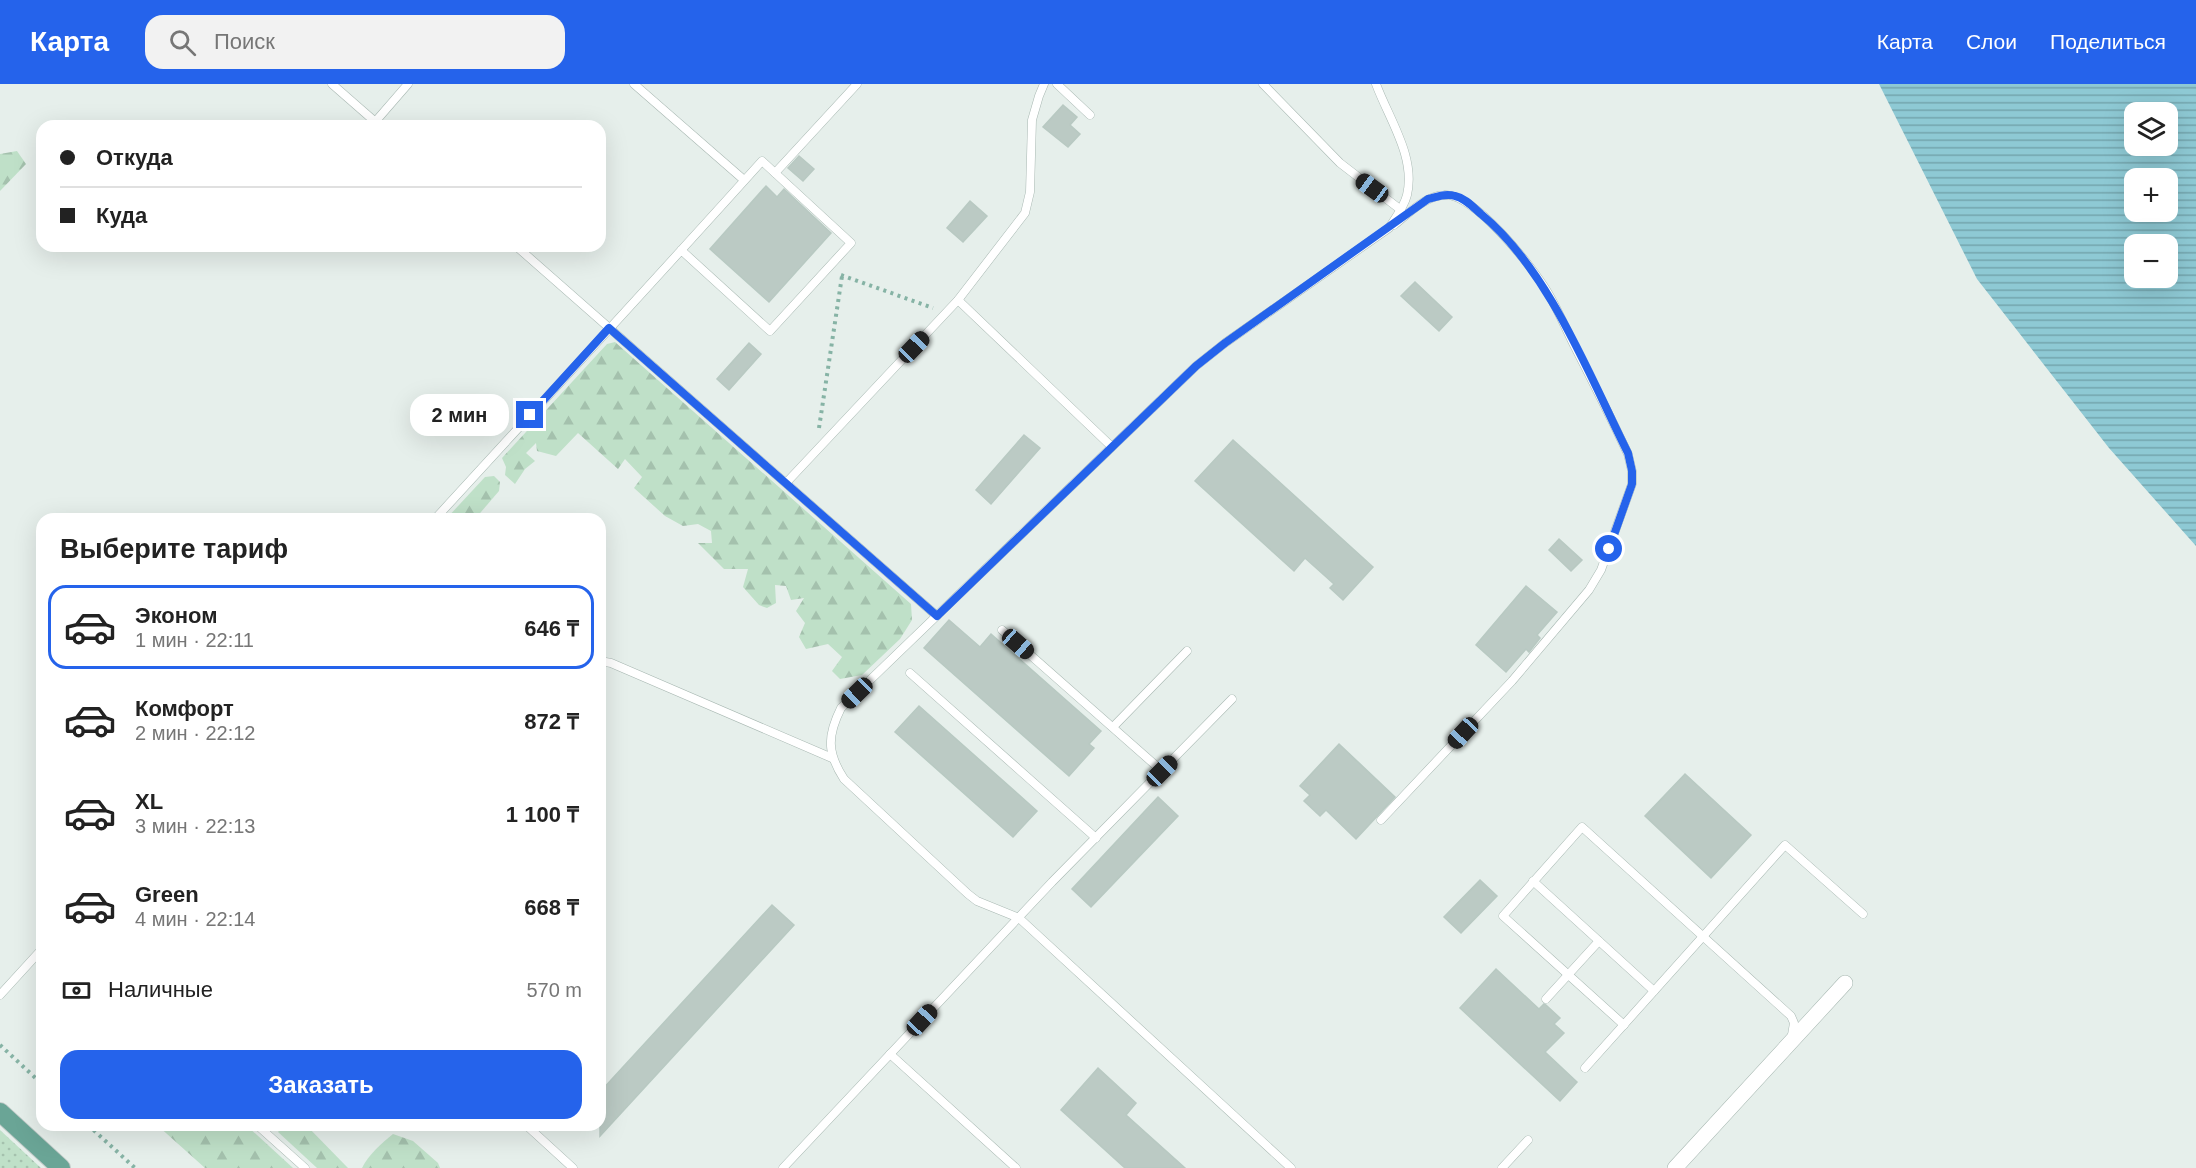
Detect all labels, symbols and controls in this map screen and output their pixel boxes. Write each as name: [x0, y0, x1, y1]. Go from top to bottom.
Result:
search box: [145, 15, 565, 69]
text: Карта: [30, 26, 109, 57]
icon: search: [166, 26, 199, 59]
text: Поиск: [214, 29, 275, 54]
text: Карта: [1877, 30, 1933, 53]
text: Слои: [1966, 30, 2017, 53]
text: Поделиться: [2050, 30, 2166, 53]
map controls: [2124, 102, 2178, 288]
button: layers: [2124, 102, 2178, 156]
text: Откуда: [96, 145, 173, 170]
button: +: [2124, 168, 2178, 222]
car: [1352, 170, 1392, 206]
text: Куда: [96, 203, 147, 228]
button: −: [2124, 234, 2178, 288]
car: [895, 328, 933, 366]
callout: 2 мин: [410, 394, 509, 436]
route end: [516, 401, 543, 428]
text: 2 мин: [432, 404, 487, 426]
text: Выберите тариф: [60, 534, 288, 564]
route start: [1595, 535, 1622, 562]
icon: car: [63, 600, 117, 654]
text: Эконом: [135, 603, 218, 628]
text: 646 ₸: [524, 616, 579, 641]
car: [999, 625, 1037, 663]
text: 1 мин · 22:11: [135, 629, 254, 651]
car: [838, 674, 876, 712]
icon: car: [63, 693, 117, 747]
text: Комфорт: [135, 696, 234, 721]
text: 872 ₸: [524, 709, 579, 734]
car: [1444, 714, 1482, 752]
text: 2 мин · 22:12: [135, 722, 255, 744]
car: [1143, 752, 1181, 790]
icon: car: [63, 786, 117, 840]
text: XL: [135, 789, 163, 814]
text: 1 100 ₸: [506, 802, 579, 827]
text: 3 мин · 22:13: [135, 815, 255, 837]
icon: car: [63, 879, 117, 933]
text: Green: [135, 882, 199, 907]
text: 668 ₸: [524, 895, 579, 920]
text: 4 мин · 22:14: [135, 908, 255, 930]
icon: cash: [60, 974, 93, 1007]
text: Наличные: [108, 977, 213, 1002]
text: 570 m: [526, 979, 582, 1001]
car: [903, 1001, 941, 1039]
button: Заказать: [60, 1050, 582, 1119]

